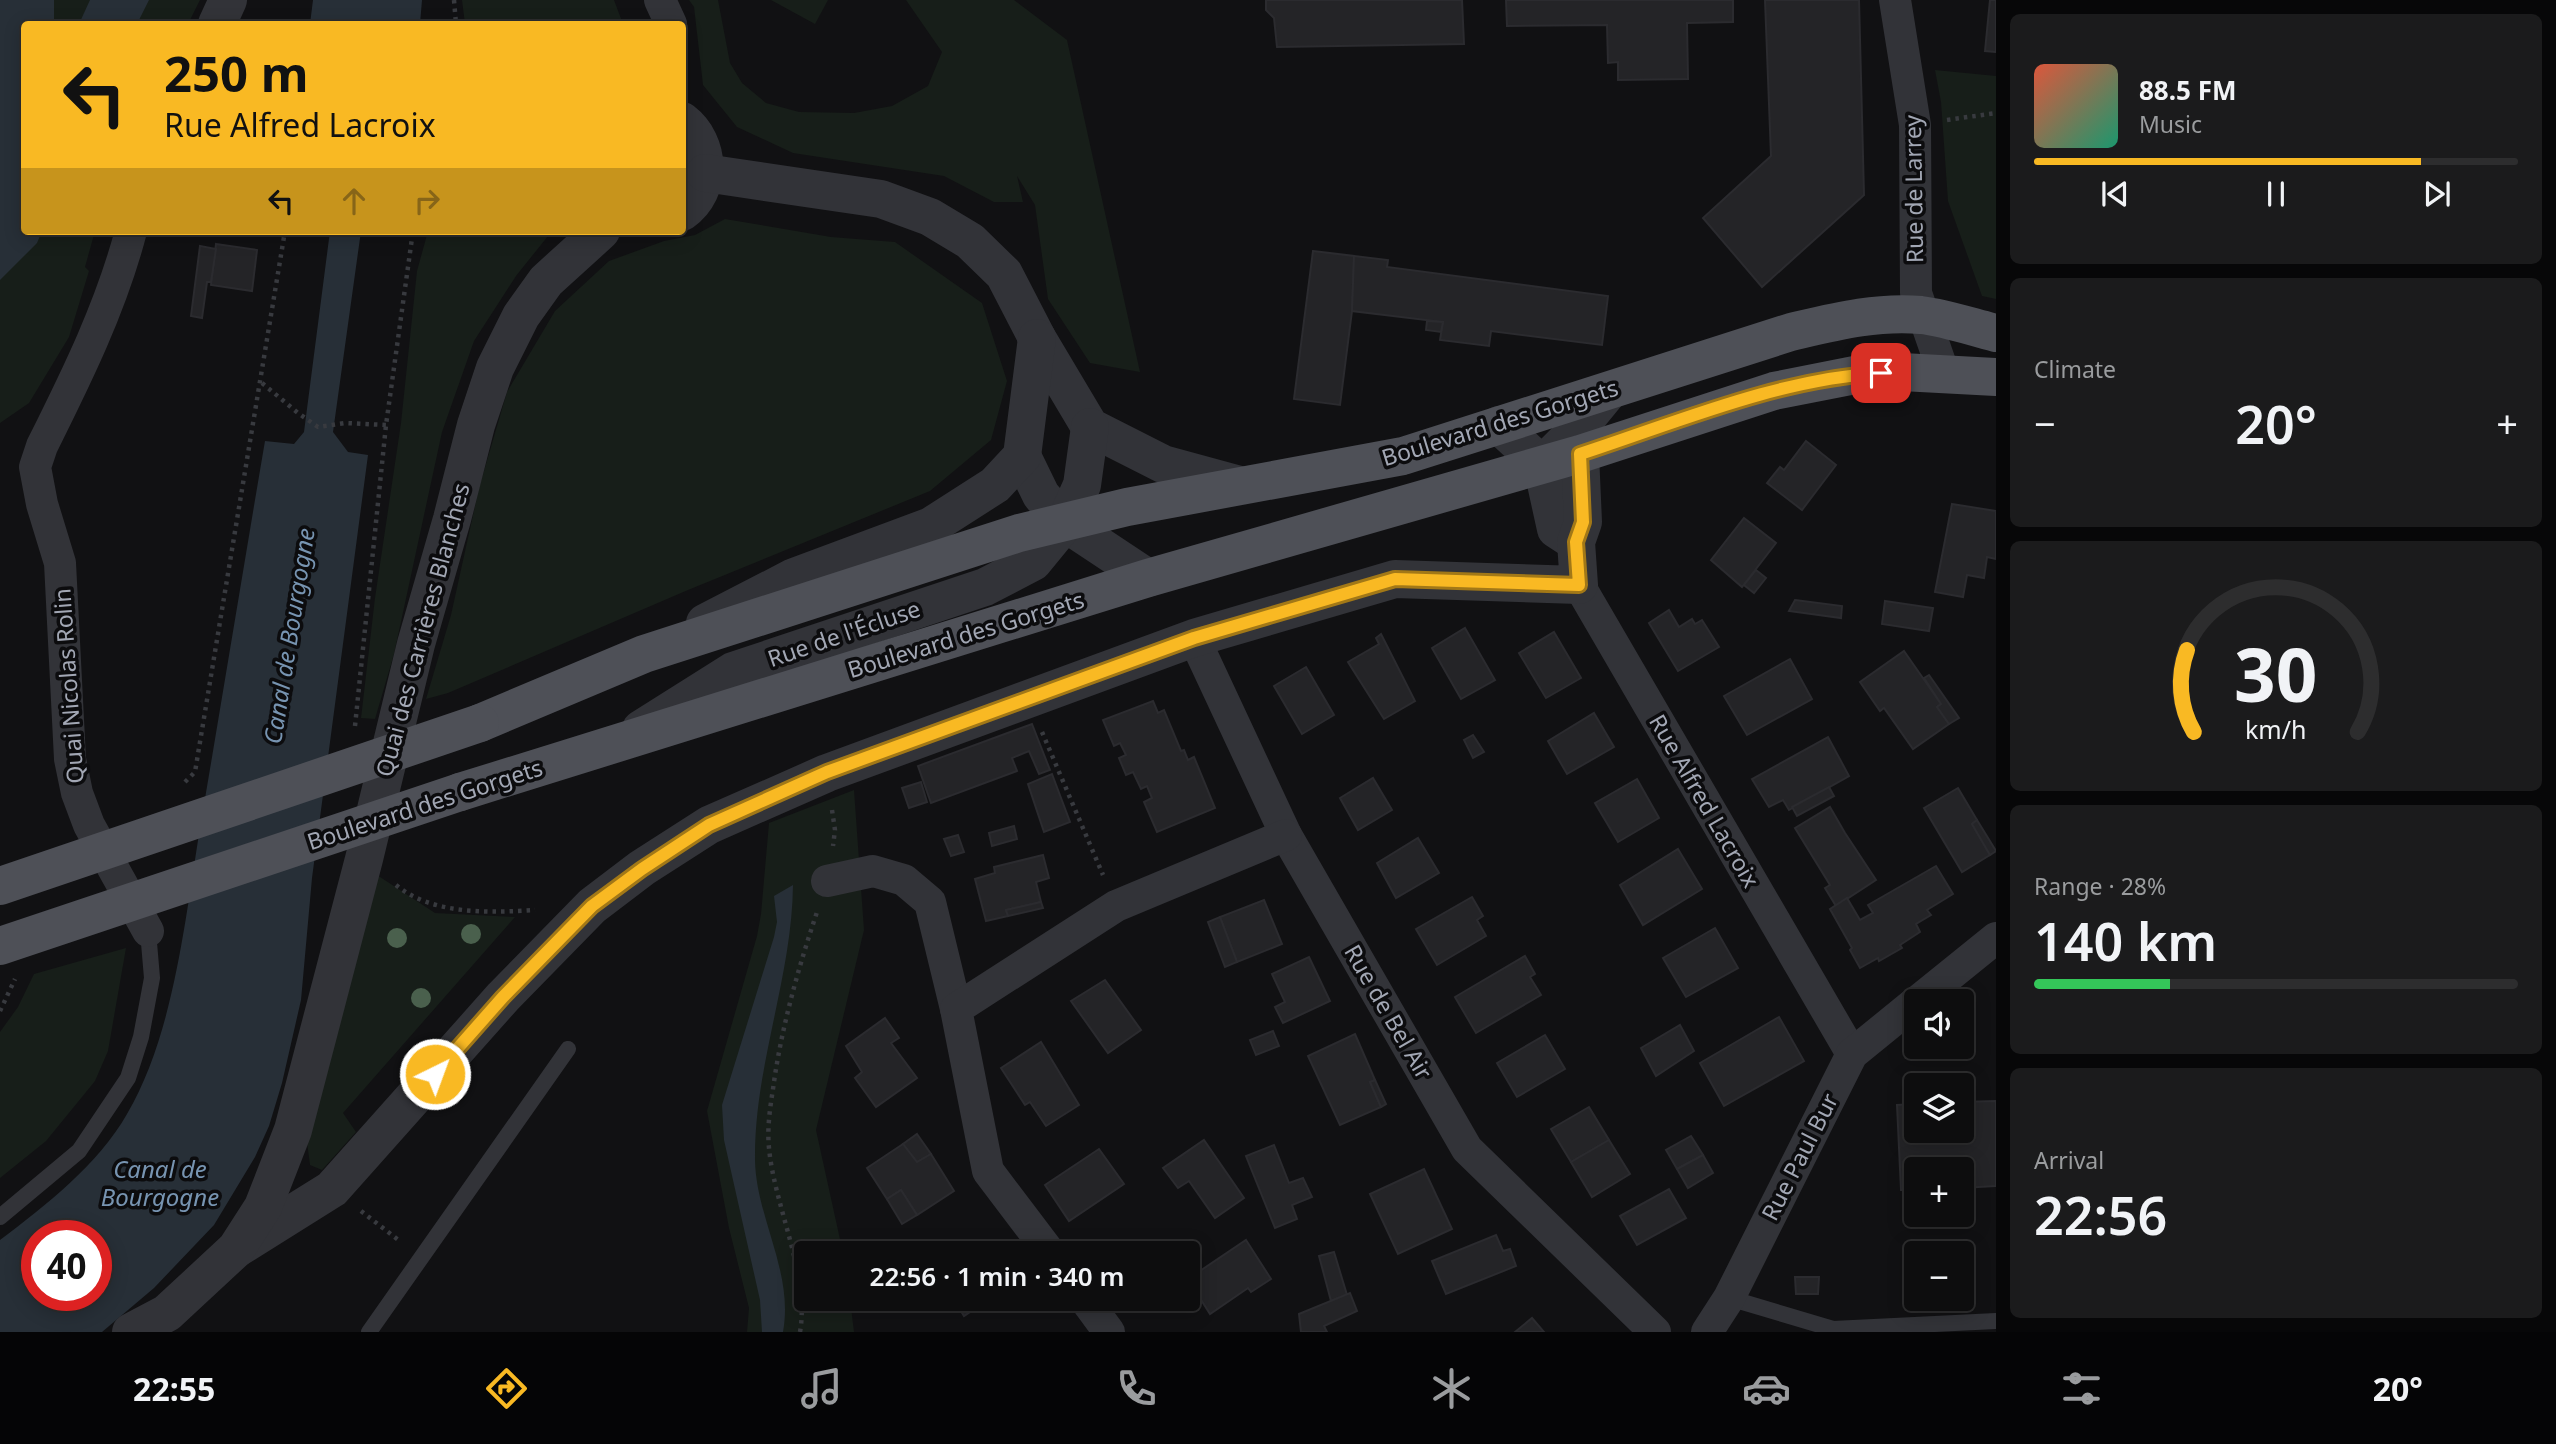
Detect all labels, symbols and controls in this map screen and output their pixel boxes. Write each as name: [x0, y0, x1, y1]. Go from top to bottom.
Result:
text: 250 m: [164, 40, 309, 106]
icon: left: [49, 49, 140, 140]
text: 88.5 FM: [2139, 72, 2236, 108]
text: Rue Alfred Lacroix: [164, 103, 436, 146]
text: Music: [2139, 108, 2202, 140]
street label: Rue de Larrey: [1896, 114, 1930, 263]
icon: previous: [2096, 175, 2134, 213]
icon: pause: [2257, 175, 2295, 213]
icon: next: [2418, 175, 2456, 213]
icon: left: [262, 182, 300, 220]
icon: ahead: [335, 182, 373, 220]
icon: right: [408, 182, 446, 220]
pin: [1851, 343, 1911, 403]
text: Climate: [2034, 353, 2116, 385]
icon: arrive: [1862, 354, 1900, 392]
street label: Boulevard des Gorgets: [1378, 371, 1622, 473]
text: 20°: [2235, 388, 2317, 459]
text: −: [2034, 397, 2056, 449]
text: +: [2496, 397, 2518, 449]
street label: Quai des Carrières Blanches: [367, 479, 477, 780]
water label: Canal de Bourgogne: [255, 525, 322, 746]
street label: Boulevard des Gorgets: [844, 583, 1088, 685]
street label: Quai Nicolas Rolin: [45, 587, 91, 785]
street label: Rue de l'Écluse: [763, 592, 924, 674]
text: 30: [2234, 624, 2318, 723]
street label: Rue Alfred Lacroix: [1642, 708, 1768, 893]
text: km/h: [2245, 712, 2307, 746]
street label: Boulevard des Gorgets: [303, 751, 547, 857]
text: Range · 28%: [2034, 870, 2166, 902]
text: 140 km: [2034, 905, 2217, 976]
street label: Rue de Bel Air: [1337, 938, 1441, 1085]
map controls: [1904, 989, 1974, 1311]
button: sound: [1904, 989, 1974, 1059]
position arrow: [398, 1037, 472, 1111]
button: layers: [1904, 1073, 1974, 1143]
street label: Rue Paul Bur: [1753, 1087, 1845, 1226]
text: Arrival: [2034, 1144, 2104, 1176]
water label: Canal de Bourgogne: [101, 1152, 219, 1213]
button: +: [1904, 1157, 1974, 1227]
text: 22:56: [2034, 1179, 2167, 1250]
speed limit sign: 40: [21, 1220, 112, 1311]
button: −: [1904, 1241, 1974, 1311]
text: 22:56 · 1 min · 340 m: [870, 1258, 1124, 1294]
icon: directions: [482, 1364, 531, 1413]
icon: music: [797, 1364, 846, 1413]
icon: phone: [1112, 1364, 1161, 1413]
icon: climate: [1427, 1364, 1476, 1413]
icon: car: [1742, 1364, 1791, 1413]
icon: filters: [2057, 1364, 2106, 1413]
text: 22:55: [133, 1367, 215, 1410]
text: 20°: [2373, 1367, 2423, 1410]

